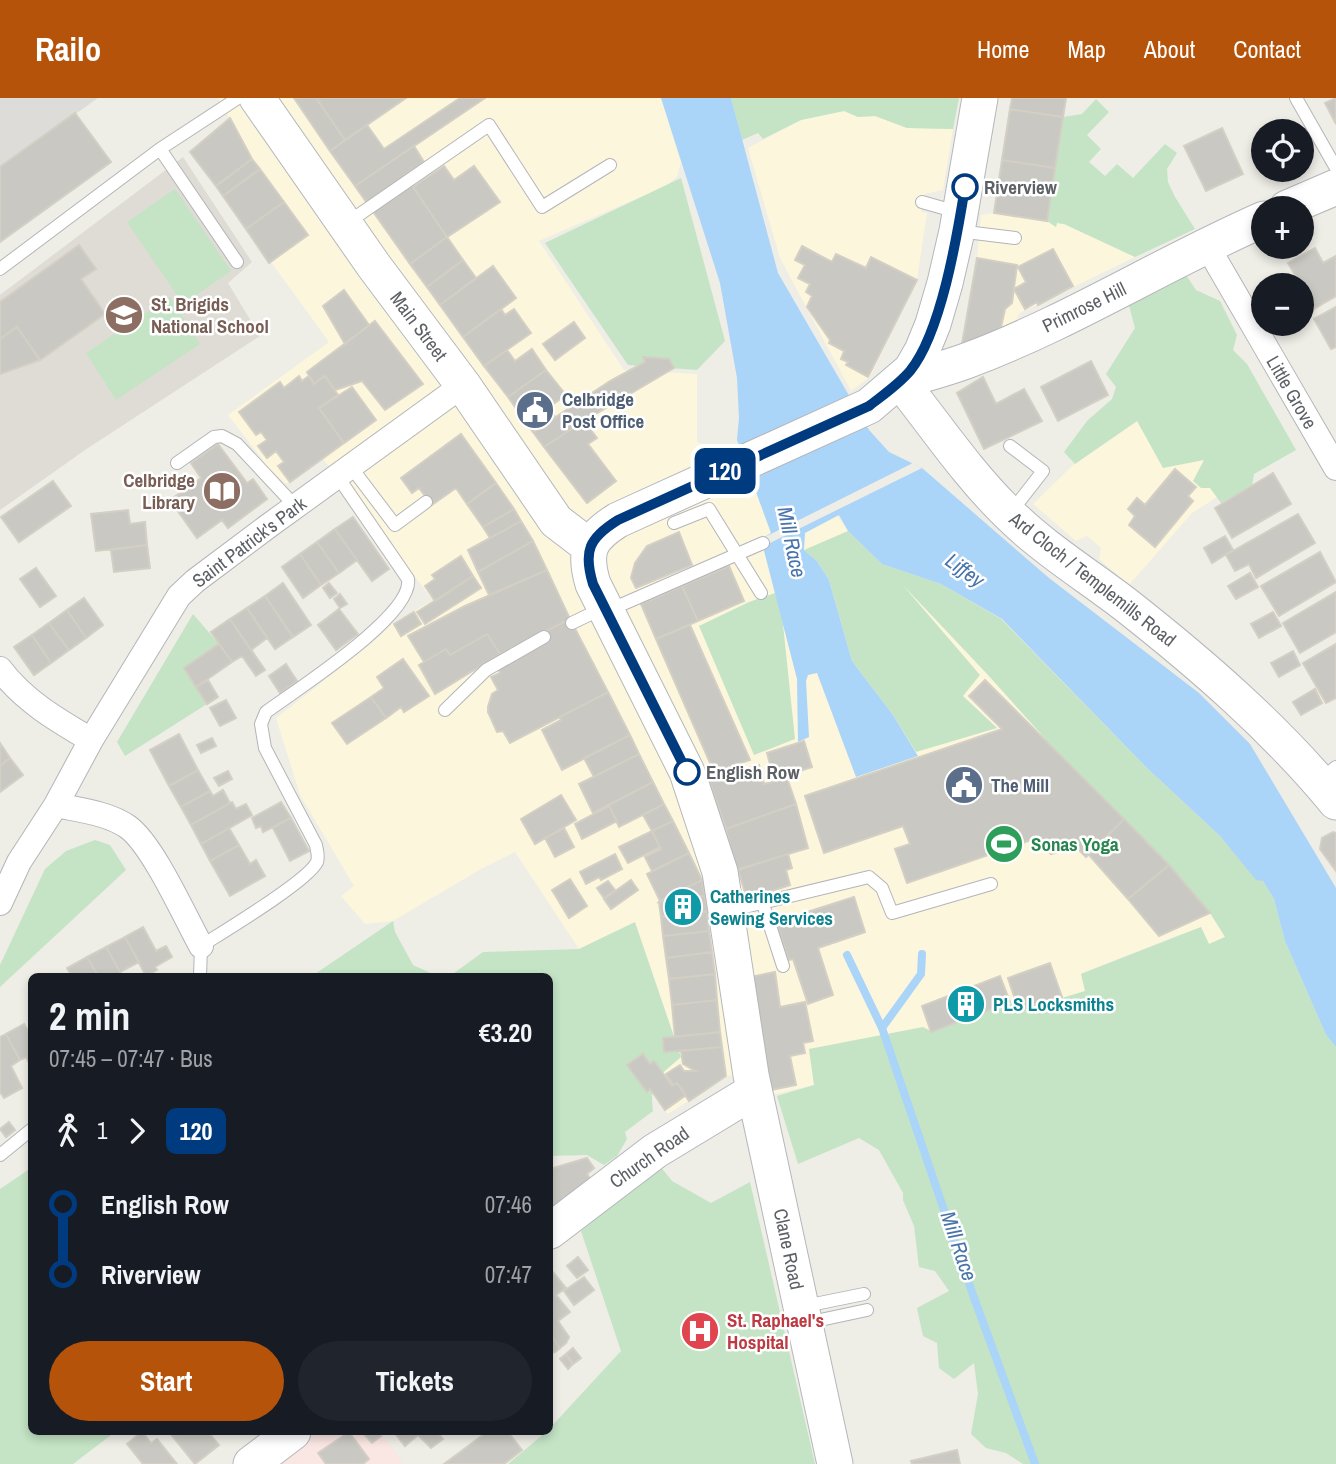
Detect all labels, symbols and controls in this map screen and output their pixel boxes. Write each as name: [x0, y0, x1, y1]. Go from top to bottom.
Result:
text: Railo: [35, 27, 101, 71]
text: Home: [977, 33, 1029, 65]
text: Map: [1067, 33, 1106, 65]
text: About: [1144, 33, 1195, 65]
text: Contact: [1233, 33, 1301, 65]
map controls: [1251, 119, 1314, 336]
button: locate: [1251, 119, 1314, 182]
marker: Riverview: [952, 174, 978, 200]
place label: Riverview: [984, 174, 1058, 200]
button: +: [1251, 196, 1314, 259]
button: −: [1251, 273, 1314, 336]
street label: Primrose Hill: [1038, 276, 1130, 338]
street label: Main Street: [384, 286, 454, 367]
place label: St. Brigids National School: [151, 291, 269, 339]
school or university icon: St. Brigids National School: [103, 294, 145, 336]
street label: Little Grove: [1261, 351, 1323, 433]
place label: Celbridge Post Office: [562, 386, 645, 434]
public building icon: Celbridge Post Office: [514, 389, 556, 431]
line badge: 120: [685, 448, 765, 494]
text: 120: [709, 455, 741, 487]
place label: Celbridge Library: [123, 467, 195, 515]
library icon: Celbridge Library: [201, 470, 243, 512]
street label: Saint Patrick's Park: [187, 490, 311, 593]
water label: Mill Race: [770, 504, 814, 580]
street label: Ard Cloch / Templemills Road: [1003, 505, 1182, 652]
water label: Liffey: [940, 546, 992, 595]
marker: English Row: [674, 759, 700, 785]
place label: English Row: [706, 759, 800, 785]
public building icon: The Mill: [943, 764, 985, 806]
place label: The Mill: [991, 772, 1049, 798]
sports icon: Sonas Yoga: [983, 823, 1025, 865]
place label: Sonas Yoga: [1031, 831, 1119, 857]
place label: Catherines Sewing Services: [710, 883, 833, 931]
building icon: Catherines Sewing Services: [662, 886, 704, 928]
building icon: PLS Locksmiths: [945, 983, 987, 1025]
text: 2 min: [49, 991, 130, 1042]
place label: PLS Locksmiths: [993, 991, 1114, 1017]
text: €3.20: [479, 1015, 532, 1050]
text: 07:45 – 07:47 · Bus: [49, 1043, 213, 1074]
icon: walk: [49, 1112, 87, 1150]
icon: forward: [118, 1112, 156, 1150]
text: 1: [97, 1115, 108, 1146]
text: 120: [180, 1115, 212, 1147]
street label: Church Road: [604, 1120, 694, 1194]
text: English Row: [101, 1187, 229, 1222]
text: 07:46: [485, 1189, 532, 1220]
street label: Clane Road: [768, 1206, 810, 1292]
water label: Mill Race: [934, 1207, 984, 1285]
text: Riverview: [101, 1257, 201, 1292]
text: 07:47: [485, 1259, 532, 1290]
place label: St. Raphael's Hospital: [727, 1307, 824, 1355]
hospital icon: St. Raphael's Hospital: [679, 1310, 721, 1352]
button: Start: [49, 1341, 284, 1421]
button: Tickets: [298, 1341, 532, 1421]

